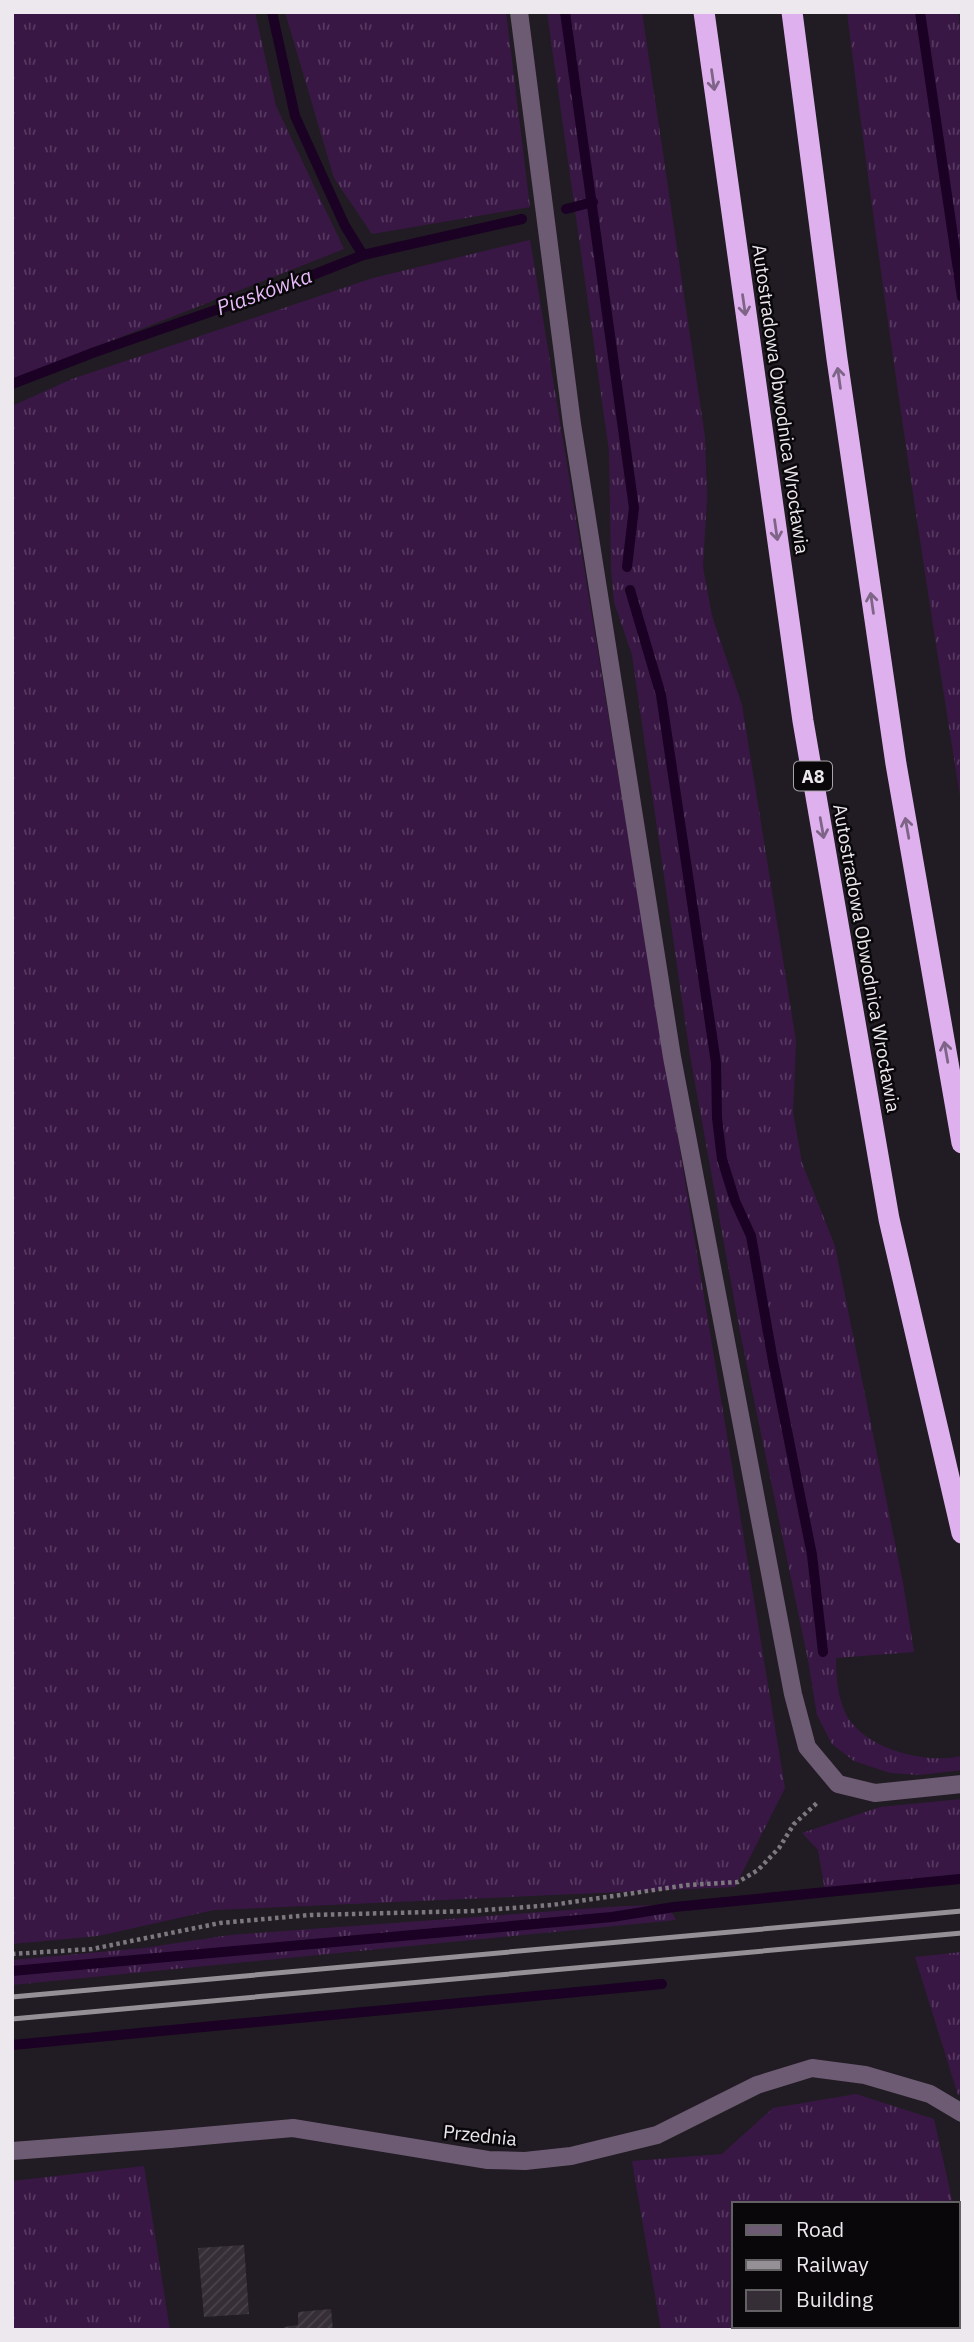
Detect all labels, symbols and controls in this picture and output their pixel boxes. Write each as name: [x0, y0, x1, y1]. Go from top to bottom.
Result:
one-way arrow: [706, 68, 719, 91]
street label: Autostradowa Obwodnica Wrocławia: [747, 243, 815, 555]
water label: Piaskówka: [212, 261, 316, 321]
one-way arrow: [738, 293, 751, 316]
one-way arrow: [832, 367, 845, 390]
one-way arrow: [770, 519, 783, 541]
one-way arrow: [865, 592, 878, 615]
road number: A8: [794, 762, 832, 790]
street label: Autostradowa Obwodnica Wrocławia: [828, 802, 906, 1114]
one-way arrow: [815, 816, 829, 839]
one-way arrow: [900, 817, 913, 840]
one-way arrow: [939, 1041, 952, 1064]
street label: Przednia: [442, 2119, 518, 2151]
legend: [732, 2202, 960, 2328]
text: Road: [796, 2215, 844, 2243]
text: Railway: [796, 2250, 869, 2278]
text: Building: [796, 2285, 873, 2313]

